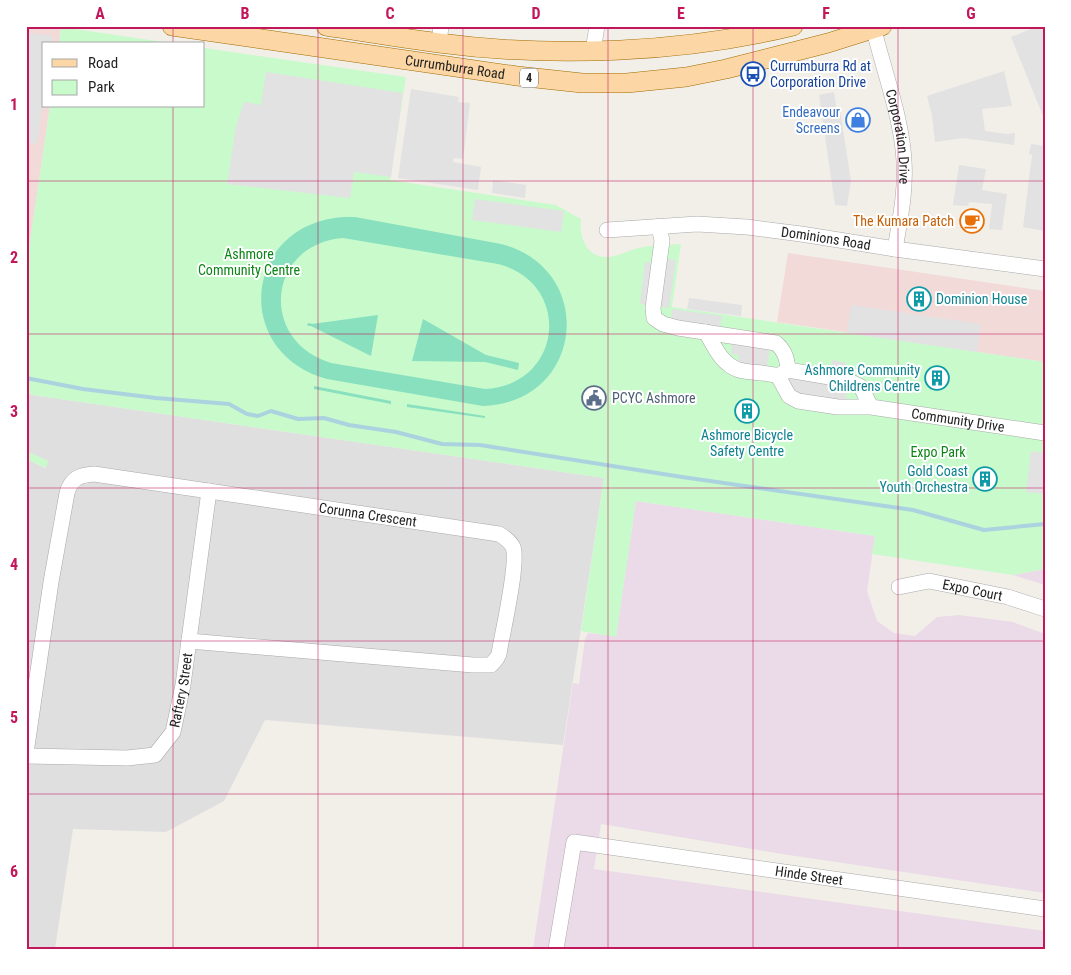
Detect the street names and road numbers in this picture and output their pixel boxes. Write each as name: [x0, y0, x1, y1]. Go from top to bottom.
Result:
street label: Currumburra Road: [404, 52, 506, 82]
road number: 4: [520, 68, 538, 88]
street label: Corporation Drive: [883, 87, 912, 185]
street label: Dominions Road: [780, 224, 872, 253]
street label: Community Drive: [910, 405, 1006, 435]
street label: Corunna Crescent: [318, 499, 418, 530]
street label: Expo Court: [941, 576, 1004, 604]
street label: Raftery Street: [166, 652, 195, 729]
street label: Hinde Street: [774, 863, 844, 888]

